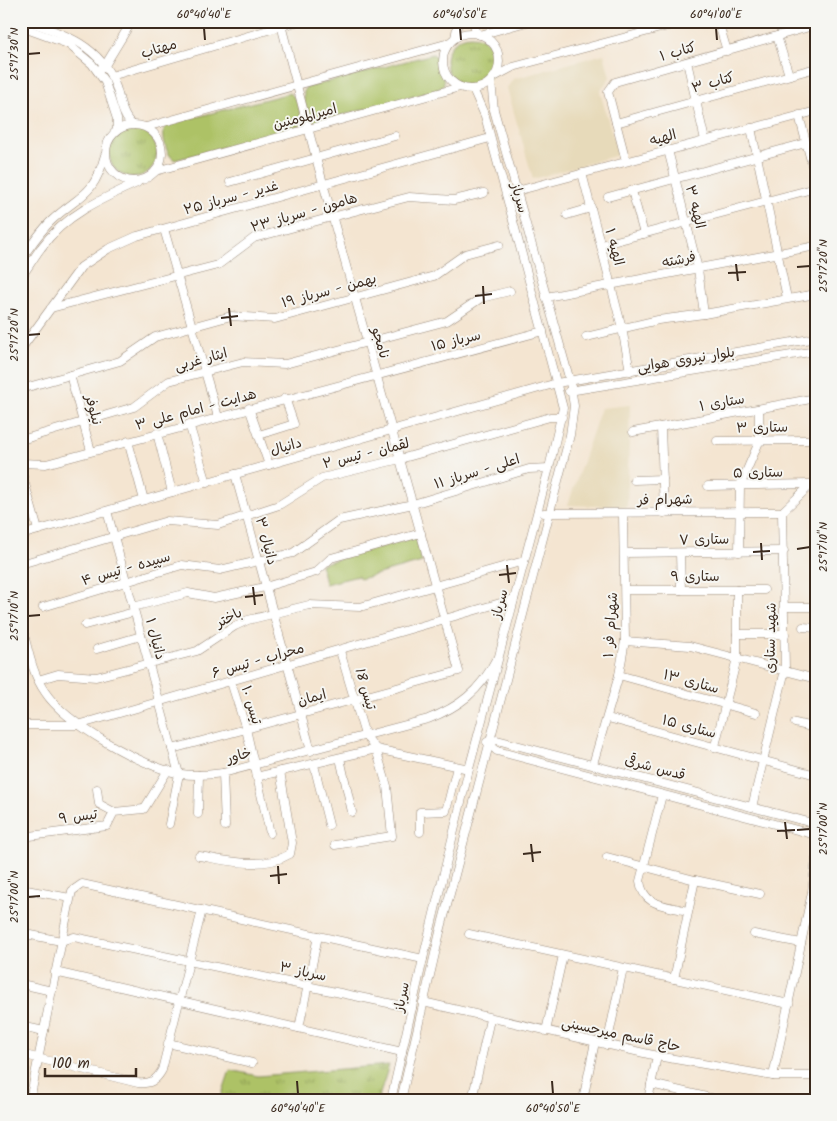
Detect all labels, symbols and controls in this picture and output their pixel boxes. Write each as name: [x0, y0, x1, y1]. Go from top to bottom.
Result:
text: 60°40'40"E: [177, 5, 232, 24]
text: 60°40'50"E: [433, 5, 488, 24]
text: 60°41'00"E: [690, 5, 743, 24]
text: 25°17'30"N: [5, 27, 24, 81]
street label: مهتاب: [138, 33, 180, 65]
street label: کتاب ۱: [657, 36, 699, 68]
street label: کتاب ۳: [689, 66, 737, 100]
street label: امیرالمومنین: [271, 98, 339, 136]
street label: الهیه: [647, 124, 679, 152]
street label: غدیر - سرباز ۲۵: [181, 175, 281, 221]
street label: سرباز: [504, 180, 534, 215]
street label: الهیه ۳: [679, 183, 711, 231]
street label: هامون - سرباز ۲۳: [248, 187, 360, 239]
street label: الهیه ۱: [598, 226, 630, 268]
text: 25°17'20"N: [814, 239, 833, 293]
street label: فرشته: [660, 246, 698, 274]
street label: بهمن - سرباز ۱۹: [279, 268, 379, 314]
text: 25°17'20"N: [5, 308, 24, 362]
street label: نامجو: [365, 324, 395, 361]
street label: سرباز ۱۵: [429, 324, 483, 358]
street label: بلوار نیروی هوایی: [636, 341, 736, 379]
street label: ایثار غربی: [172, 342, 230, 378]
street label: هدایت - امام علی ۳: [133, 383, 259, 437]
street label: ستاری ۱: [698, 388, 746, 418]
street label: نیلوفر: [78, 392, 108, 428]
street label: ستاری ۳: [736, 417, 788, 439]
street label: دانیال: [268, 432, 304, 462]
street label: لقمان - تیس ۲: [320, 433, 412, 475]
street label: اعلی - سرباز ۱۱: [431, 448, 523, 496]
street label: ستاری ۵: [733, 462, 783, 484]
street label: شهرام فر: [636, 489, 693, 511]
street label: دانیال ۳: [249, 515, 283, 567]
text: 25°17'10"N: [814, 522, 833, 572]
street label: ستاری ۷: [679, 529, 729, 551]
street label: سپیده - تیس ۴: [79, 546, 173, 592]
street label: ستاری ۹: [670, 566, 720, 588]
street label: سرباز: [485, 587, 515, 622]
text: 25°17'10"N: [5, 591, 24, 641]
street label: شهرام فر ۱: [598, 591, 624, 659]
street label: باختر: [211, 602, 246, 634]
street label: شهید ستاری: [759, 602, 783, 674]
street label: دانیال ۱: [139, 616, 171, 662]
street label: محراب - تیس ۶: [209, 637, 307, 685]
street label: ستاری ۱۳: [661, 664, 721, 700]
street label: تیس 18: [348, 665, 382, 714]
street label: تیس ۱۰: [235, 683, 268, 728]
street label: ایمان: [295, 684, 329, 712]
street label: ستاری ۱۵: [659, 709, 719, 745]
street label: خاور: [223, 742, 254, 770]
street label: قدس شرقی: [622, 749, 688, 787]
text: 25°17'00"N: [814, 803, 833, 855]
street label: تیس ۹: [57, 804, 100, 830]
text: 25°17'00"N: [5, 871, 24, 923]
street label: سرباز ۳: [278, 956, 328, 988]
street label: سرباز: [388, 980, 416, 1015]
street label: حاج قاسم میرحسینی: [560, 1012, 682, 1058]
scale bar: [45, 1046, 136, 1078]
text: 100 m: [52, 1052, 90, 1076]
text: 60°40'40"E: [271, 1099, 326, 1118]
text: 60°40'50"E: [526, 1099, 581, 1118]

